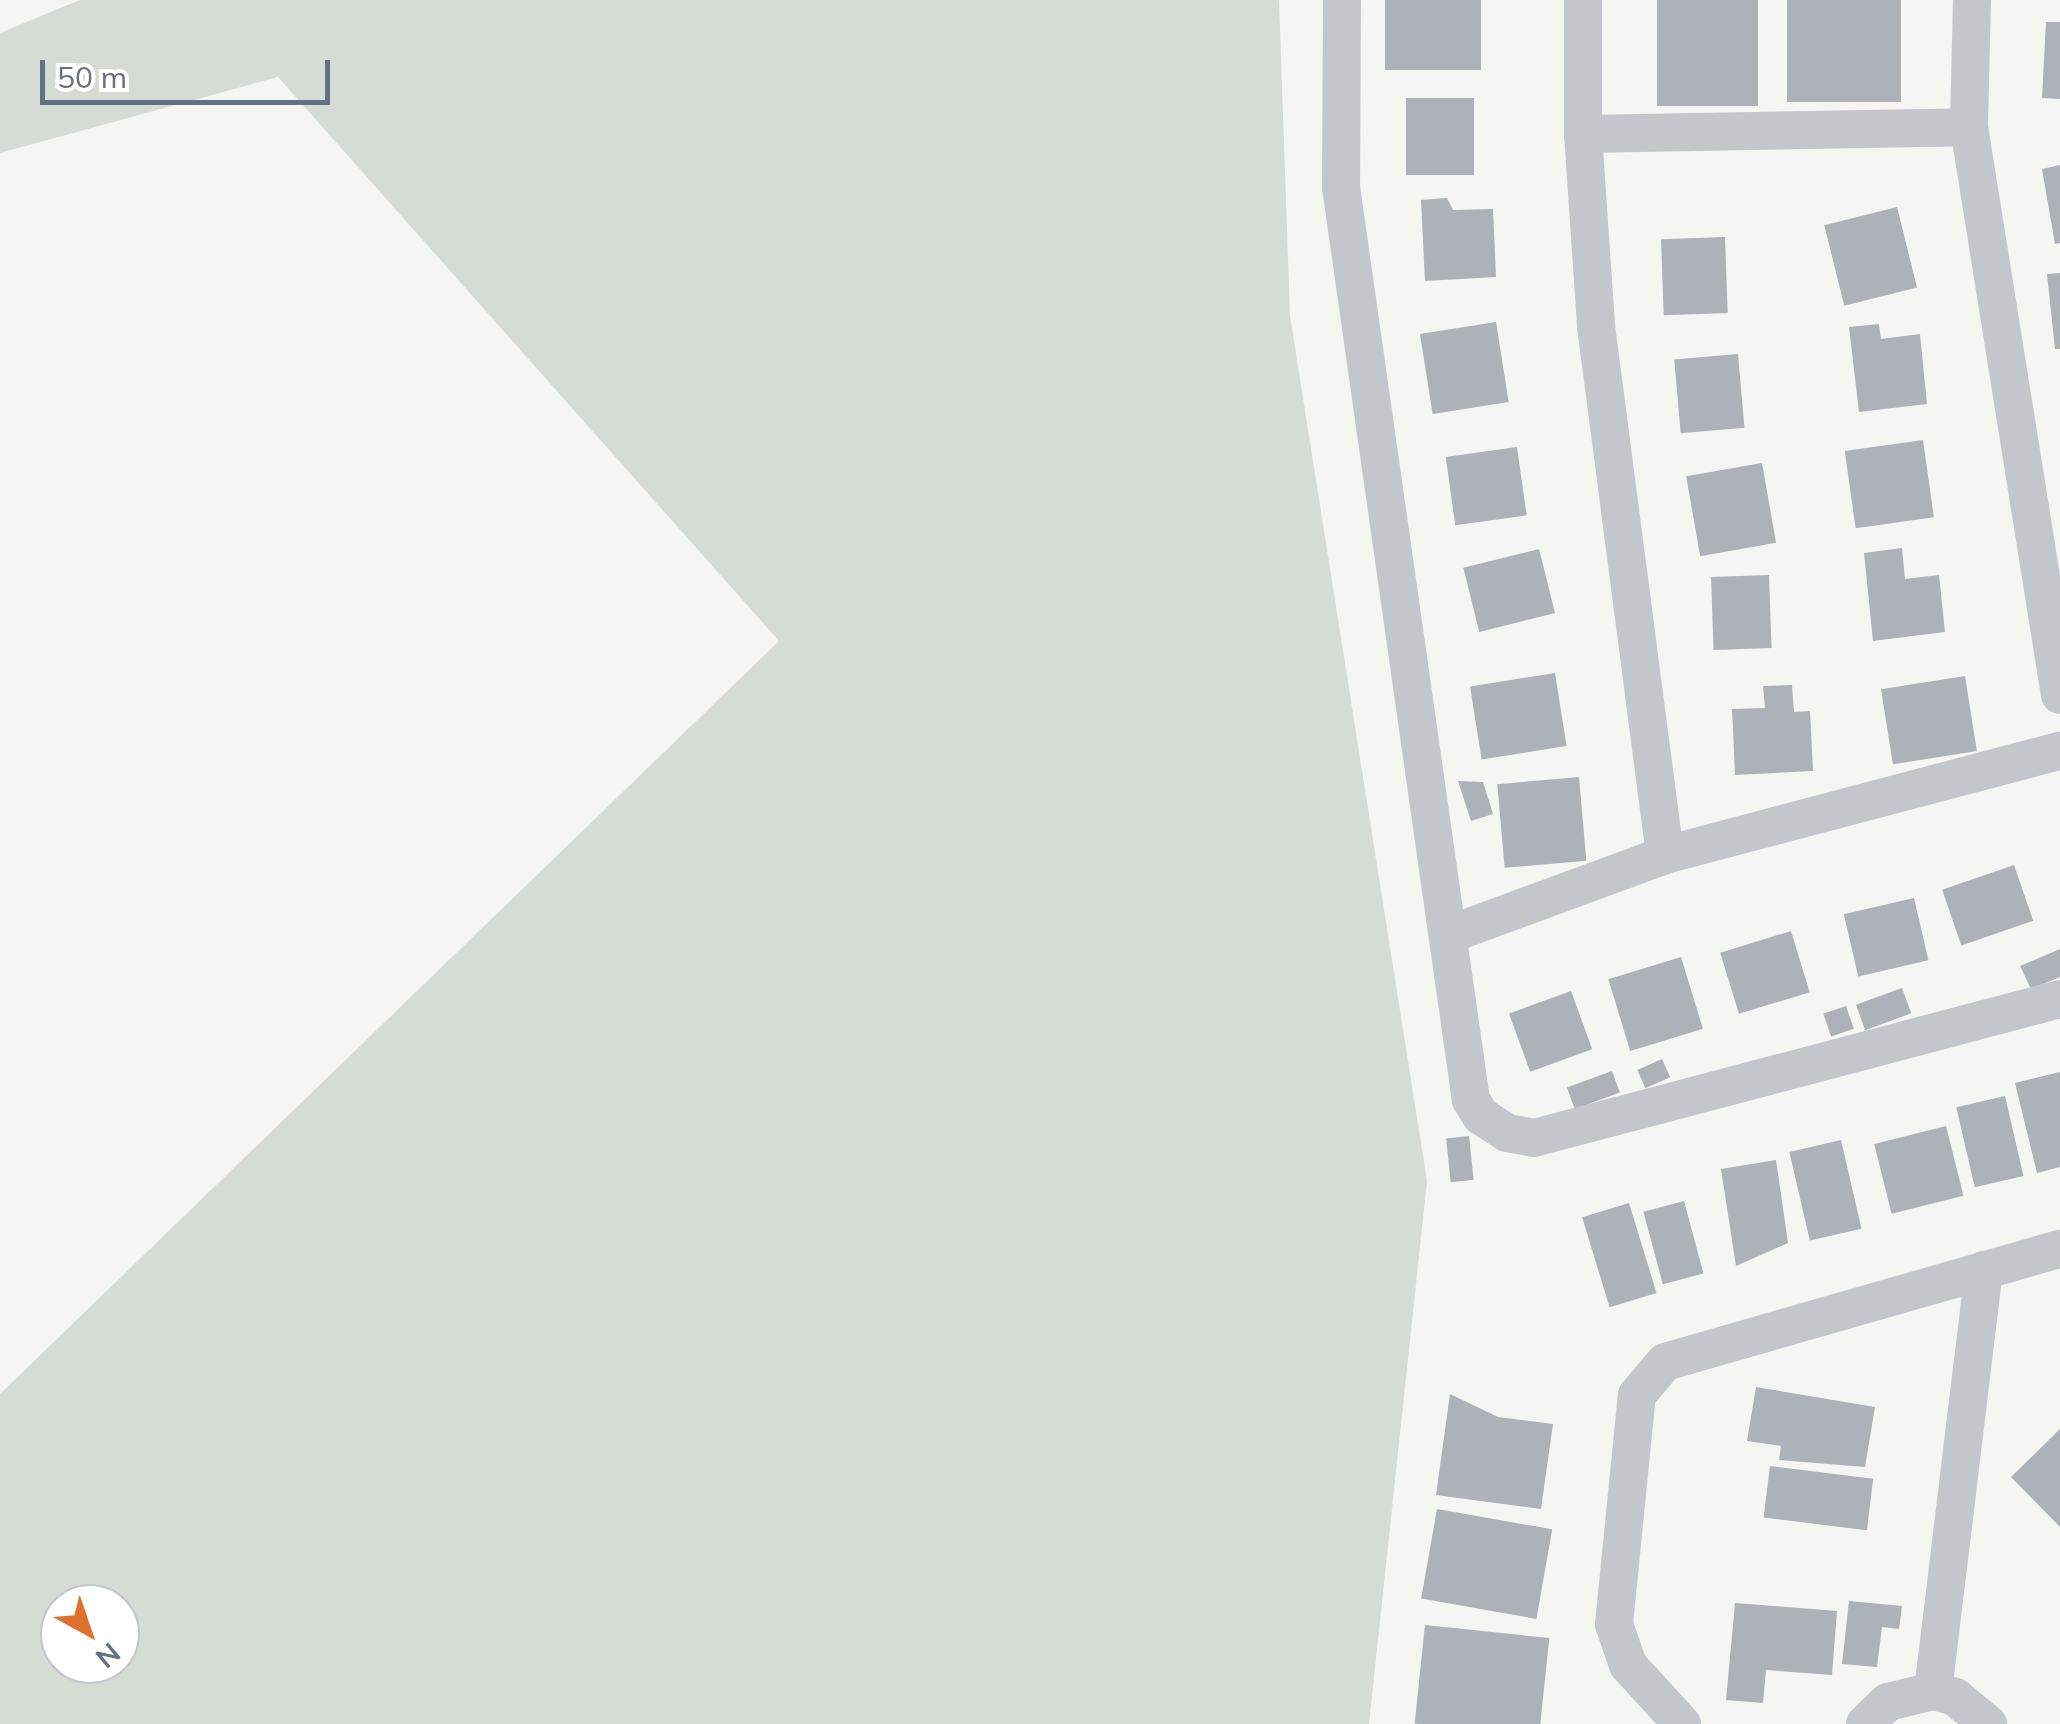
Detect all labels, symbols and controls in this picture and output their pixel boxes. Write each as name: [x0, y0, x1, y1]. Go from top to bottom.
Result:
scale bar: [45, 40, 335, 102]
text: 50 m: [57, 58, 127, 96]
north arrow: [40, 1584, 140, 1684]
text: N: [89, 1636, 128, 1676]

